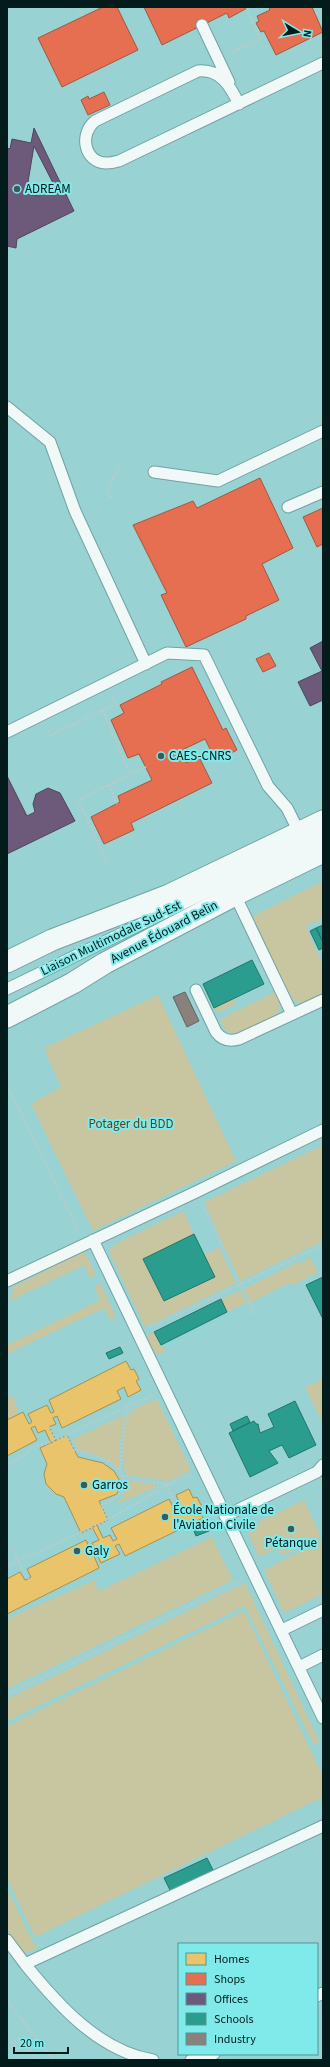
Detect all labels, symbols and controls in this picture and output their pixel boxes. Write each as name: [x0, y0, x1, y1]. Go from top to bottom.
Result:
north arrow: [278, 12, 318, 52]
text: N: [299, 29, 315, 39]
place label: ADREAM: [25, 180, 71, 198]
marker: ADREAM: [12, 184, 22, 194]
place label: CAES-CNRS: [169, 747, 232, 765]
marker: CAES-CNRS: [156, 751, 166, 761]
street label: Liaison Multimodale Sud-Est: [38, 896, 185, 980]
street label: Avenue Édouard Belin: [107, 896, 221, 968]
park label: Potager du BDD: [89, 1115, 174, 1133]
place label: Garros: [92, 1476, 128, 1494]
marker: Garros: [79, 1480, 89, 1490]
place label: École Nationale de l'Aviation Civile: [173, 1501, 274, 1534]
marker: École Nationale de l'Aviation Civile: [160, 1512, 170, 1522]
marker: Pétanque: [286, 1524, 296, 1534]
place label: Pétanque: [265, 1534, 317, 1552]
place label: Galy: [85, 1542, 109, 1560]
marker: Galy: [72, 1546, 82, 1556]
legend: [178, 1943, 318, 2055]
text: Homes: [214, 1951, 249, 1968]
text: Shops: [214, 1971, 245, 1988]
text: Offices: [214, 1991, 248, 2008]
text: Schools: [214, 2011, 254, 2028]
scale bar: [14, 2029, 68, 2055]
text: Industry: [214, 2031, 256, 2048]
text: 20 m: [20, 2035, 44, 2052]

